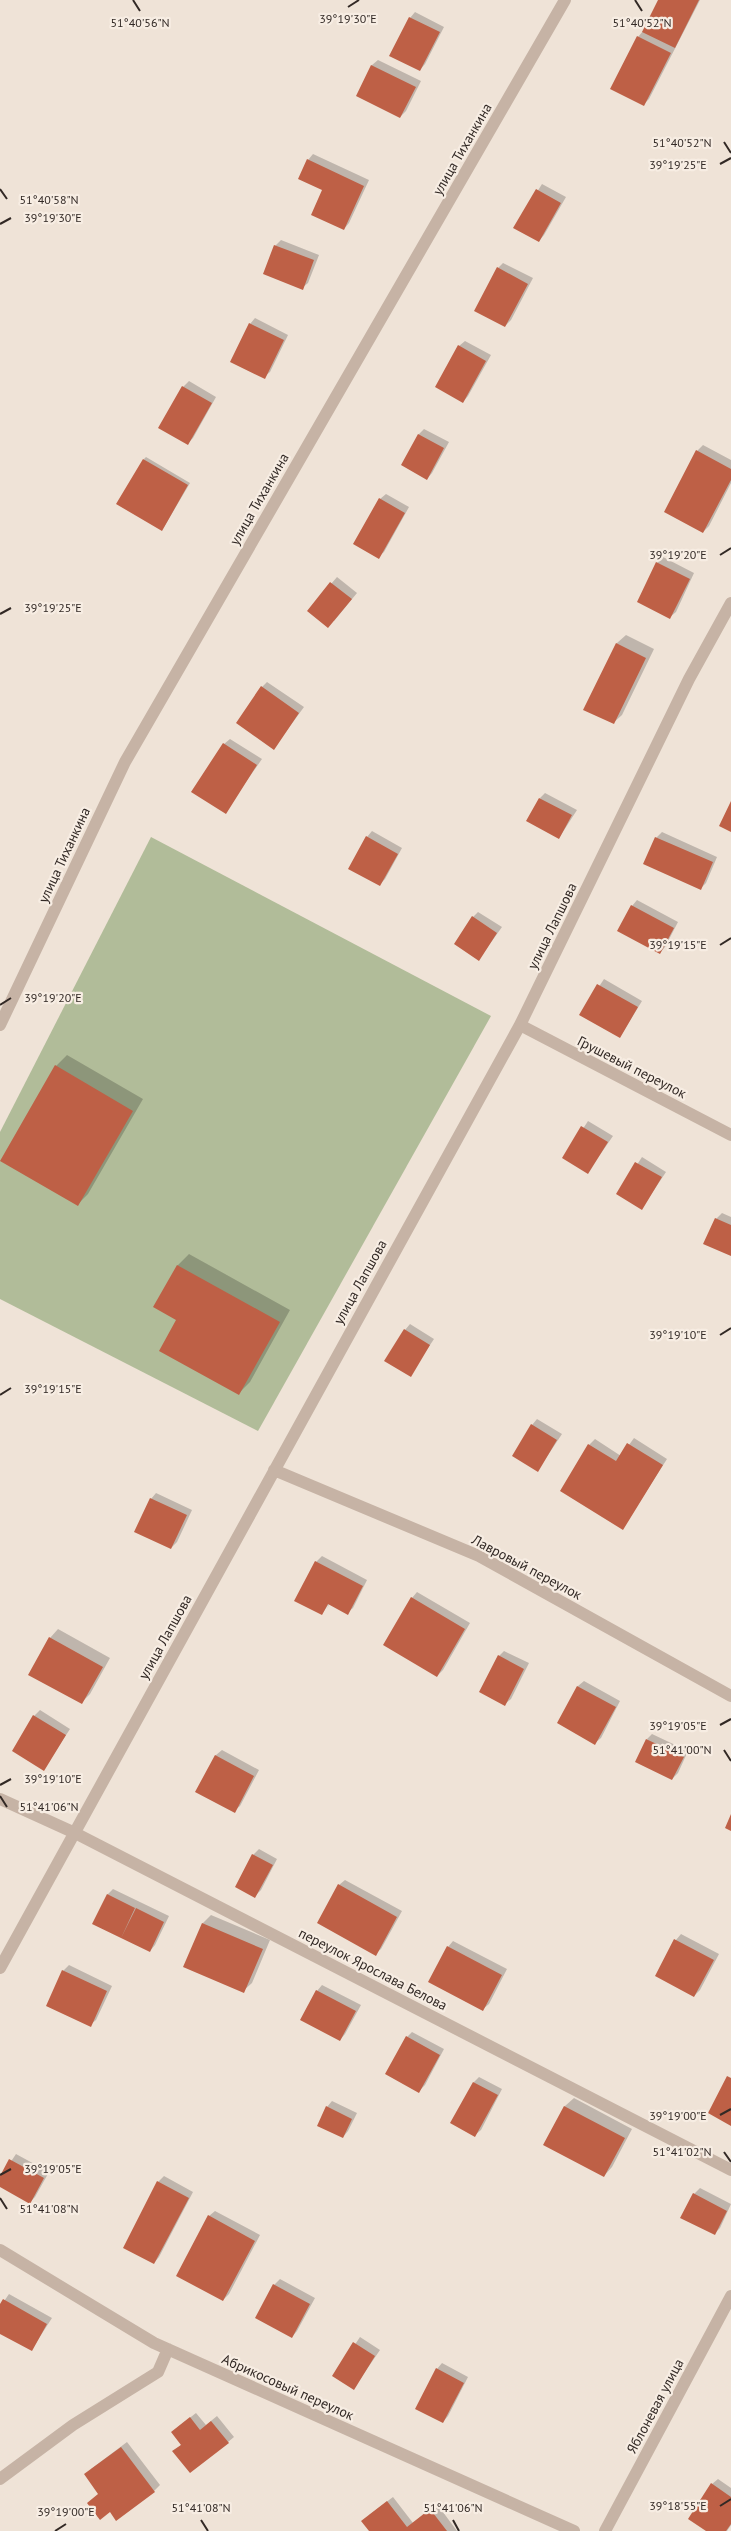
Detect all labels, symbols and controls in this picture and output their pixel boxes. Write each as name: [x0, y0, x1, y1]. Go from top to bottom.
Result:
text: 39°19'30"E: [319, 11, 377, 26]
text: 51°40'56"N: [110, 15, 170, 30]
text: 51°40'52"N: [612, 15, 672, 30]
street label: улица Тиханкина: [428, 100, 496, 198]
text: 51°40'52"N: [652, 135, 712, 150]
text: 39°19'25"E: [649, 157, 707, 172]
text: 51°40'58"N: [19, 192, 79, 207]
text: 39°19'30"E: [24, 210, 82, 225]
street label: улица Тиханкина: [225, 450, 293, 548]
text: 39°19'20"E: [649, 547, 707, 562]
text: 39°19'25"E: [24, 600, 82, 615]
street label: улица Тиханкина: [34, 804, 94, 906]
street label: улица Лапшова: [523, 880, 581, 972]
text: 39°19'15"E: [649, 937, 707, 952]
text: 39°19'20"E: [24, 990, 82, 1005]
street label: Грушевый переулок: [574, 1032, 690, 1102]
street label: улица Лапшова: [329, 1236, 391, 1328]
text: 39°19'10"E: [649, 1327, 707, 1342]
text: 39°19'15"E: [24, 1381, 82, 1396]
street label: Лавровый переулок: [468, 1530, 585, 1604]
street label: улица Лапшова: [134, 1591, 196, 1683]
text: 39°19'05"E: [649, 1718, 707, 1733]
text: 51°41'00"N: [652, 1742, 712, 1757]
text: 39°19'10"E: [24, 1771, 82, 1786]
text: 51°41'06"N: [19, 1799, 79, 1814]
street label: переулок Ярослава Белова: [296, 1924, 450, 2014]
text: 39°19'00"E: [649, 2108, 707, 2123]
text: 51°41'02"N: [652, 2144, 712, 2159]
text: 39°19'05"E: [24, 2161, 82, 2176]
text: 51°41'08"N: [19, 2201, 79, 2216]
street label: Абрикосовый переулок: [219, 2350, 357, 2424]
street label: Яблоневая улица: [623, 2356, 688, 2456]
text: 39°18'55"E: [649, 2498, 707, 2513]
text: 51°41'08"N: [171, 2500, 231, 2515]
text: 51°41'06"N: [423, 2500, 483, 2515]
text: 39°19'00"E: [37, 2504, 95, 2519]

